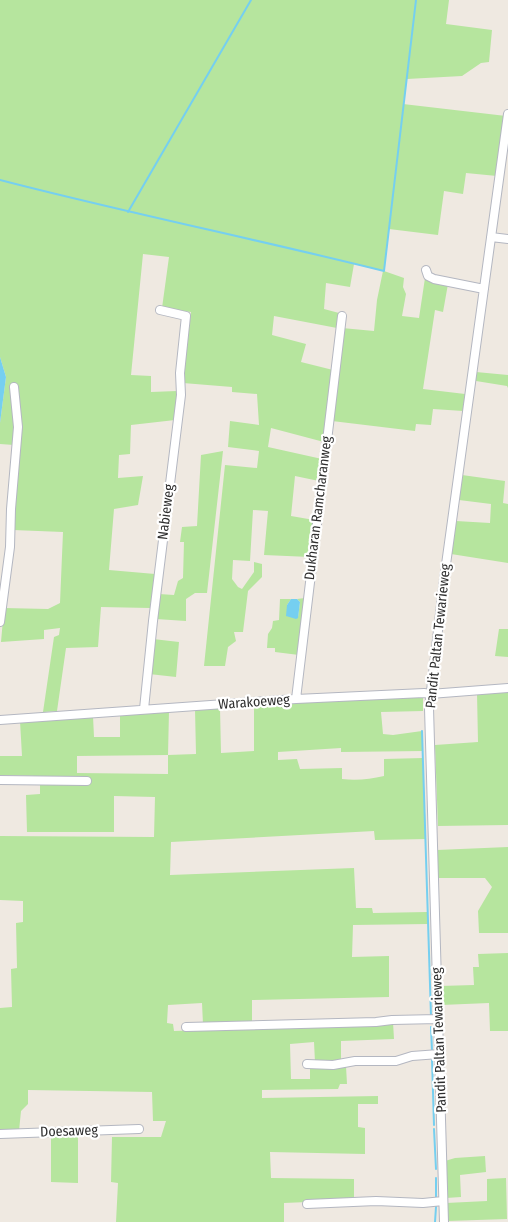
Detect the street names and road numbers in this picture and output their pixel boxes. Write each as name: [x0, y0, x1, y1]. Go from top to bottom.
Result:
street label: Dukharan Ramcharanweg: [301, 435, 335, 581]
street label: Nabieweg: [154, 483, 178, 541]
street label: Pandit Paltan Tewarieweg: [422, 562, 454, 709]
street label: Warakoeweg: [218, 691, 291, 713]
street label: Pandit Paltan Tewarieweg: [428, 967, 450, 1113]
street label: Doesaweg: [40, 1121, 99, 1141]

